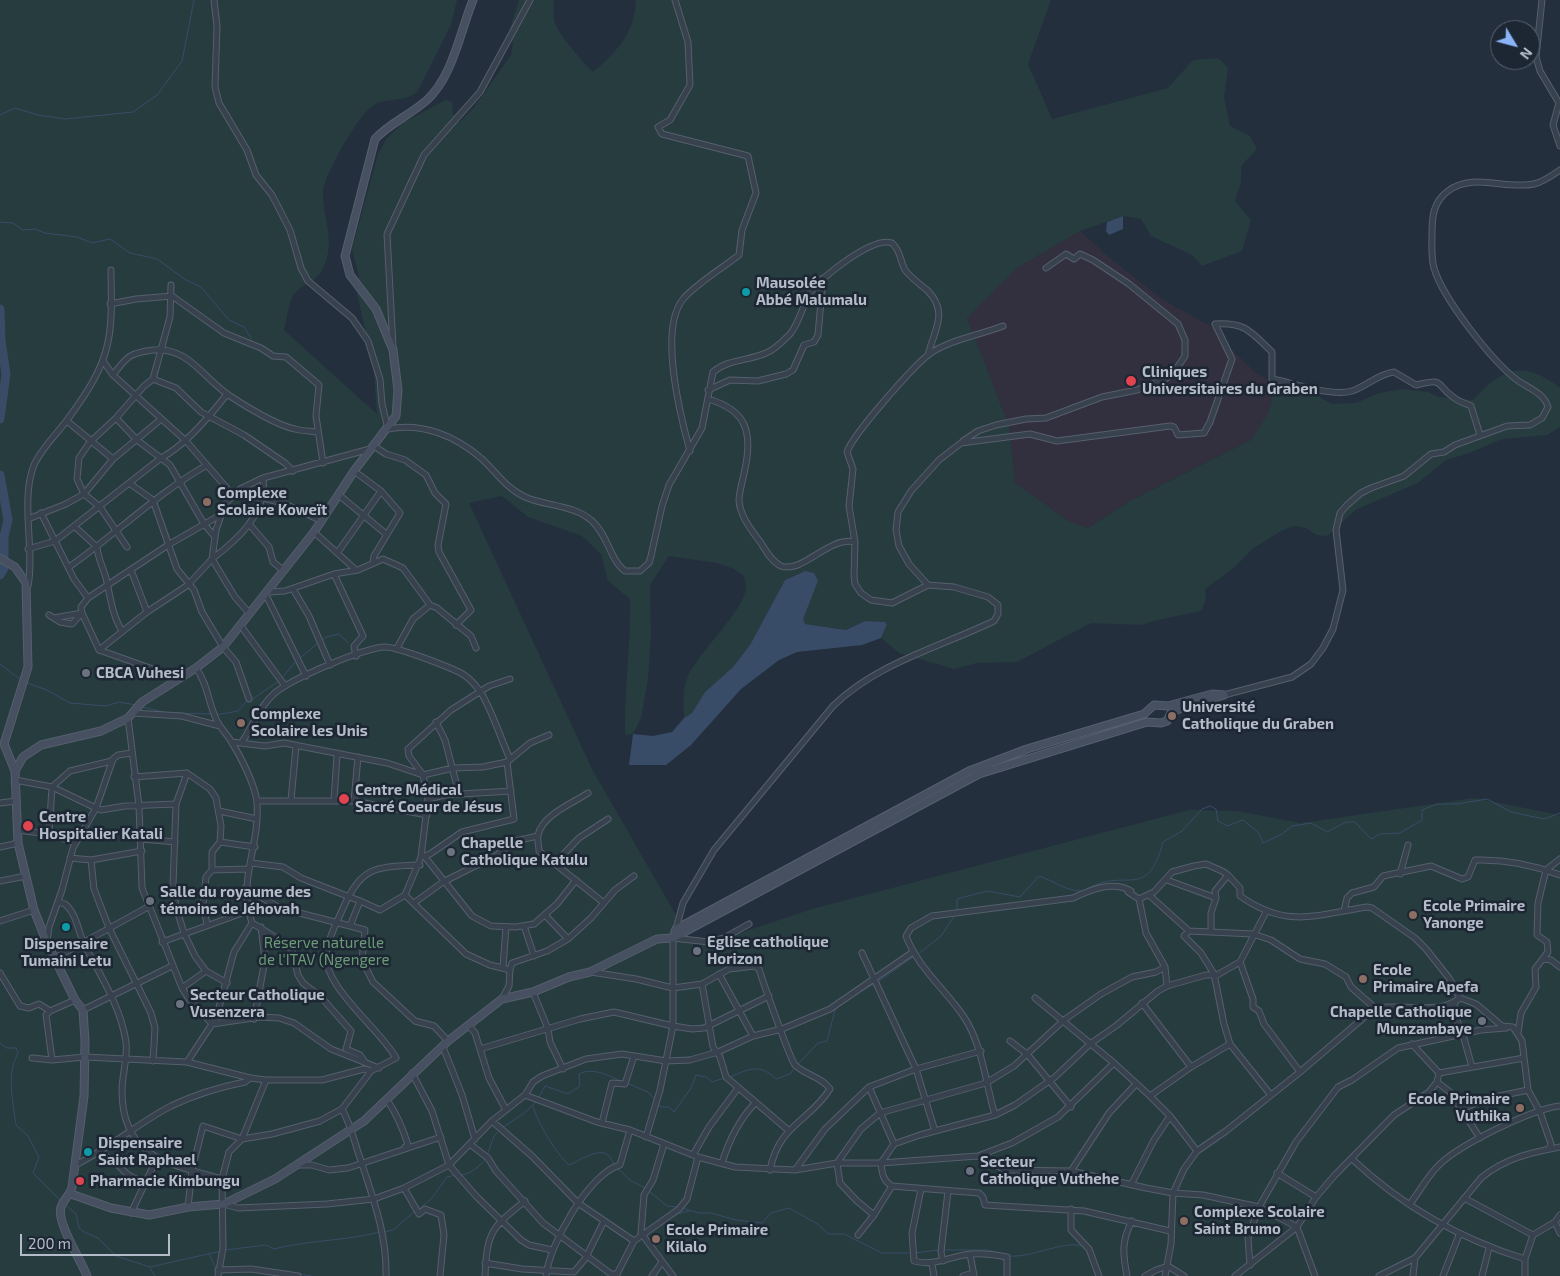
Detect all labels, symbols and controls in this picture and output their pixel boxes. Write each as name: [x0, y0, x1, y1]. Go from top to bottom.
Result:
north arrow: [1490, 20, 1540, 70]
text: N: [1517, 45, 1536, 63]
place label: Mausolée Abbé Malumalu: [756, 274, 867, 309]
marker: Mausolée Abbé Malumalu: [740, 286, 752, 298]
place label: Cliniques Universitaires du Graben: [1142, 363, 1318, 398]
marker: Cliniques Universitaires du Graben: [1124, 374, 1138, 388]
place label: Complexe Scolaire Koweït: [217, 484, 327, 519]
marker: Complexe Scolaire Koweït: [201, 496, 213, 508]
place label: CBCA Vuhesi: [96, 664, 184, 682]
marker: CBCA Vuhesi: [80, 667, 92, 679]
place label: Université Catholique du Graben: [1182, 698, 1334, 733]
place label: Complexe Scolaire les Unis: [251, 705, 368, 740]
marker: Université Catholique du Graben: [1166, 710, 1178, 722]
marker: Complexe Scolaire les Unis: [235, 717, 247, 729]
place label: Centre Médical Sacré Coeur de Jésus: [355, 781, 502, 816]
marker: Centre Médical Sacré Coeur de Jésus: [337, 792, 351, 806]
place label: Centre Hospitalier Katali: [39, 808, 163, 843]
marker: Centre Hospitalier Katali: [21, 819, 35, 833]
place label: Chapelle Catholique Katulu: [461, 834, 588, 869]
marker: Chapelle Catholique Katulu: [445, 846, 457, 858]
place label: Salle du royaume des témoins de Jéhovah: [160, 883, 311, 918]
marker: Salle du royaume des témoins de Jéhovah: [144, 895, 156, 907]
place label: Ecole Primaire Yanonge: [1423, 897, 1525, 932]
marker: Ecole Primaire Yanonge: [1407, 909, 1419, 921]
marker: Dispensaire Tumaini Letu: [60, 921, 72, 933]
place label: Eglise catholique Horizon: [707, 933, 829, 968]
park label: Réserve naturelle de l'ITAV (Ngengere: [258, 934, 390, 969]
place label: Dispensaire Tumaini Letu: [21, 935, 111, 970]
marker: Eglise catholique Horizon: [691, 945, 703, 957]
place label: Ecole Primaire Apefa: [1373, 961, 1479, 996]
marker: Ecole Primaire Apefa: [1357, 973, 1369, 985]
place label: Secteur Catholique Vusenzera: [190, 986, 325, 1021]
marker: Secteur Catholique Vusenzera: [174, 998, 186, 1010]
place label: Chapelle Catholique Munzambaye: [1330, 1003, 1472, 1038]
marker: Chapelle Catholique Munzambaye: [1476, 1015, 1488, 1027]
place label: Ecole Primaire Vuthika: [1408, 1090, 1510, 1125]
marker: Ecole Primaire Vuthika: [1514, 1102, 1526, 1114]
place label: Dispensaire Saint Raphael: [98, 1134, 196, 1169]
marker: Dispensaire Saint Raphael: [82, 1146, 94, 1158]
place label: Secteur Catholique Vuthehe: [980, 1153, 1119, 1188]
marker: Secteur Catholique Vuthehe: [964, 1165, 976, 1177]
place label: Pharmacie Kimbungu: [90, 1172, 240, 1190]
marker: Pharmacie Kimbungu: [74, 1175, 86, 1187]
place label: Complexe Scolaire Saint Brumo: [1194, 1203, 1325, 1238]
marker: Complexe Scolaire Saint Brumo: [1178, 1215, 1190, 1227]
place label: Ecole Primaire Kilalo: [666, 1221, 768, 1256]
scale bar: [22, 1224, 172, 1256]
marker: Ecole Primaire Kilalo: [650, 1233, 662, 1245]
text: 200 m: [28, 1234, 71, 1252]

